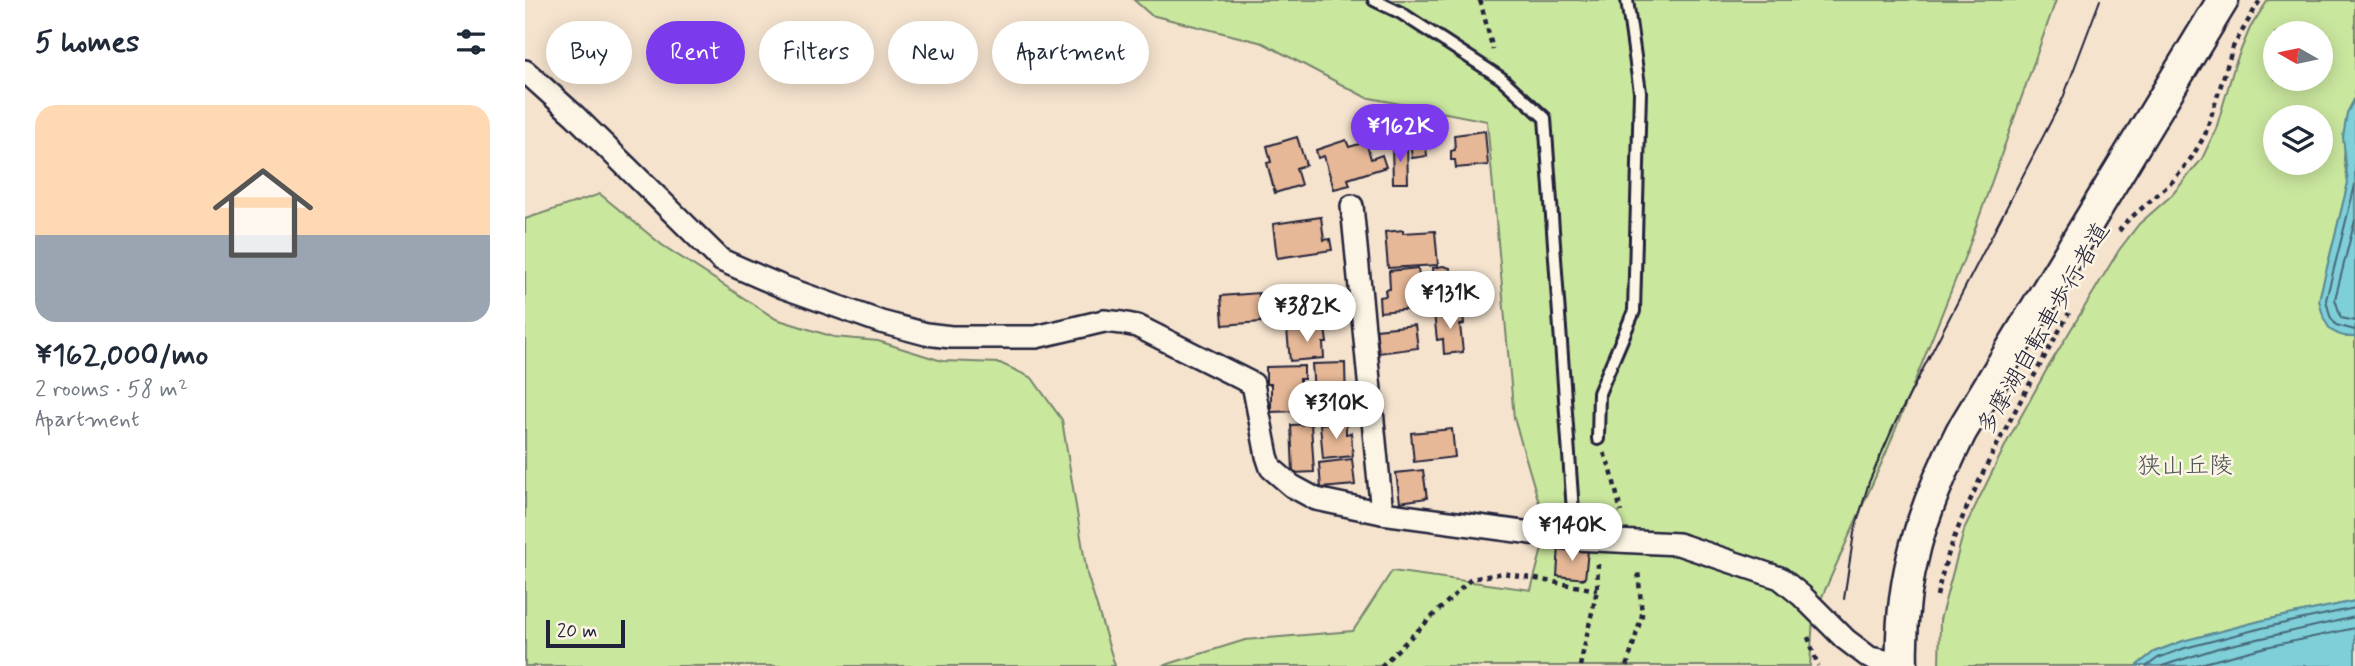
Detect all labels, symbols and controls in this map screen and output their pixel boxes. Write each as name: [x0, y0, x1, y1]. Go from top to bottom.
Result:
chip: Buy: [546, 21, 632, 84]
chip: Rent: [646, 21, 745, 84]
chip: Filters: [759, 21, 874, 84]
chip: New: [888, 21, 978, 84]
chip: Apartment: [992, 21, 1149, 84]
north arrow: [2263, 21, 2333, 91]
map controls: [2263, 21, 2333, 175]
text: 5 homes: [35, 23, 140, 62]
icon: filters: [452, 23, 490, 61]
pin: ¥162K: [1351, 104, 1449, 164]
button: layers: [2263, 105, 2333, 175]
text: ¥162K: [1367, 112, 1433, 142]
icon: home: [200, 150, 326, 276]
street label: 多摩湖自転車歩行者道: [1971, 217, 2117, 441]
pin: ¥131K: [1401, 272, 1499, 331]
text: ¥131K: [1421, 279, 1479, 309]
pin: ¥382K: [1258, 284, 1356, 344]
text: ¥382K: [1274, 292, 1340, 322]
text: ¥162,000/mo: [35, 336, 208, 375]
text: 2 rooms · 58 m²: [35, 375, 188, 405]
pin: ¥310K: [1287, 382, 1385, 441]
text: ¥310K: [1304, 389, 1368, 419]
text: Apartment: [35, 405, 140, 435]
park label: 狭山丘陵: [2137, 451, 2233, 482]
pin: ¥140K: [1523, 504, 1621, 563]
text: ¥140K: [1538, 511, 1606, 541]
scale bar: [546, 617, 625, 649]
text: 20 m: [557, 619, 597, 644]

